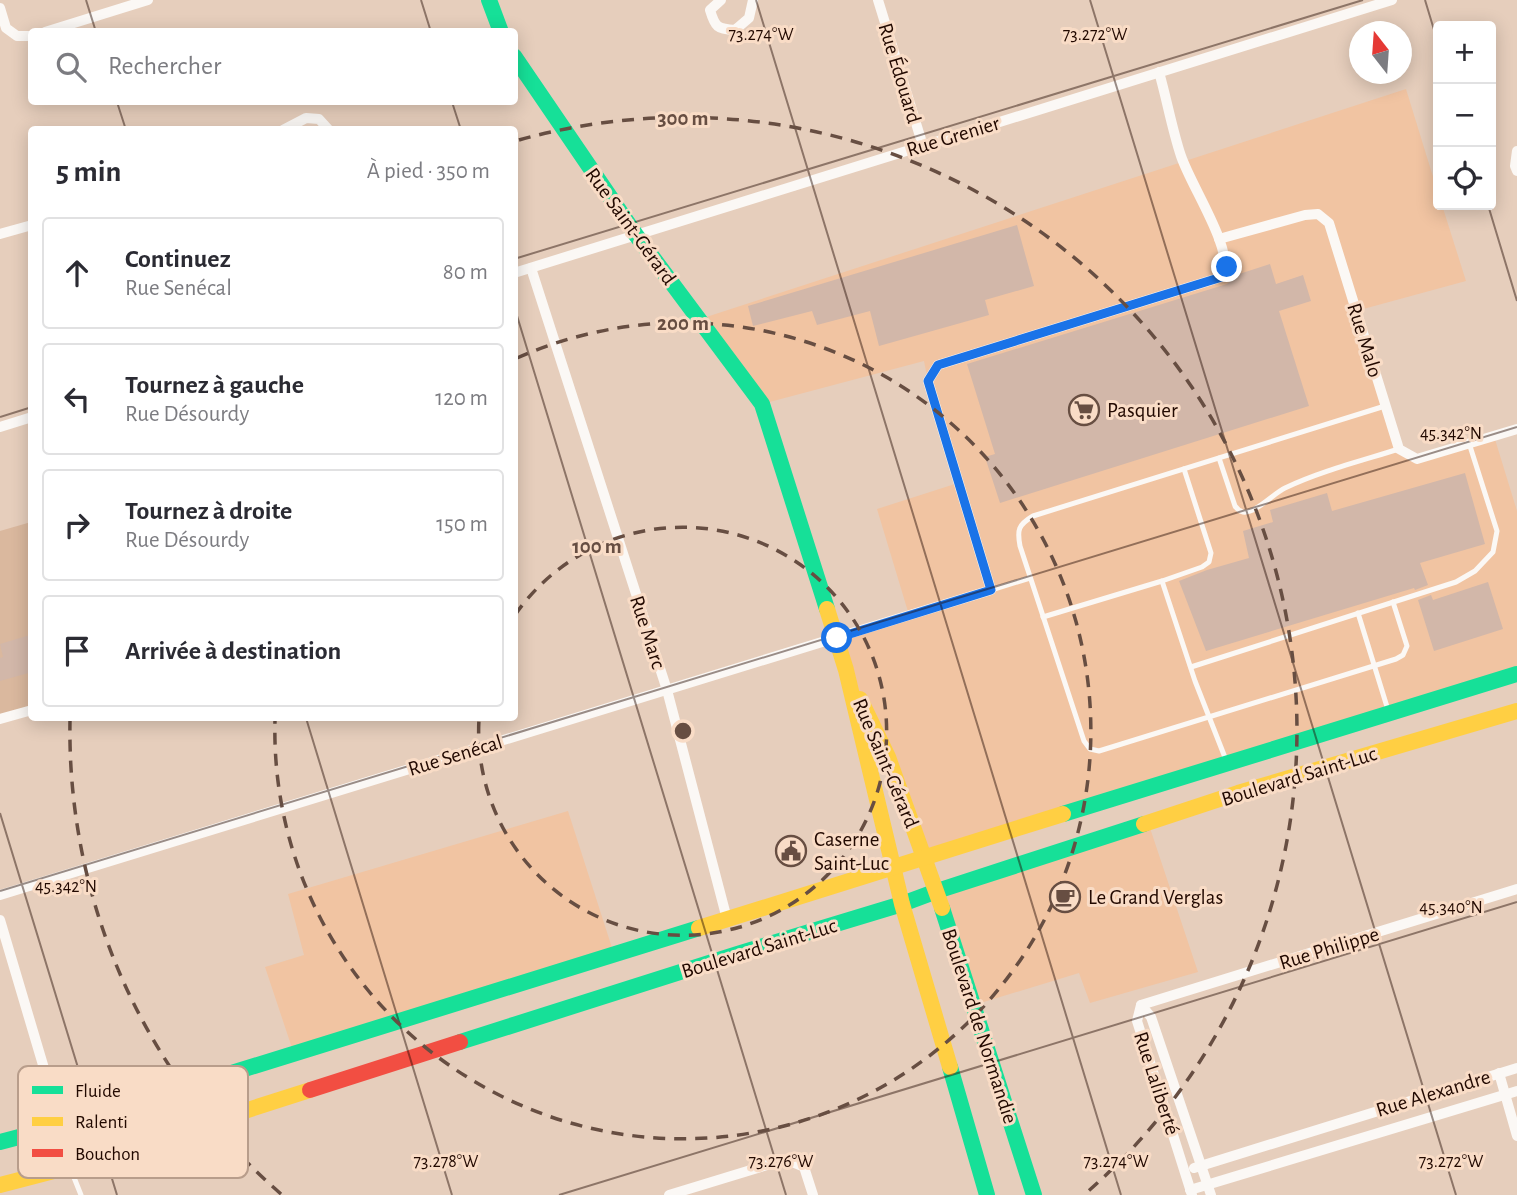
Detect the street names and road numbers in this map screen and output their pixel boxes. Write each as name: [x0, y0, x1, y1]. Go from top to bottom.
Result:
street label: Rue Édouard: [874, 20, 927, 126]
street label: Rue Grenier: [904, 112, 1002, 161]
street label: Rue Saint-Gérard: [581, 164, 680, 289]
street label: Rue Malo: [1343, 300, 1386, 380]
street label: Rue Marc: [626, 593, 669, 671]
street label: Rue Saint-Gérard: [849, 695, 922, 831]
street label: Rue Senécal: [405, 731, 505, 780]
street label: Boulevard Saint-Luc: [1219, 743, 1379, 810]
street label: Boulevard Saint-Luc: [679, 915, 839, 982]
street label: Rue Philippe: [1277, 923, 1382, 974]
street label: Boulevard de Normandie: [938, 926, 1021, 1126]
street label: Rue Laliberté: [1130, 1029, 1183, 1137]
street label: Rue Alexandre: [1373, 1066, 1493, 1121]

